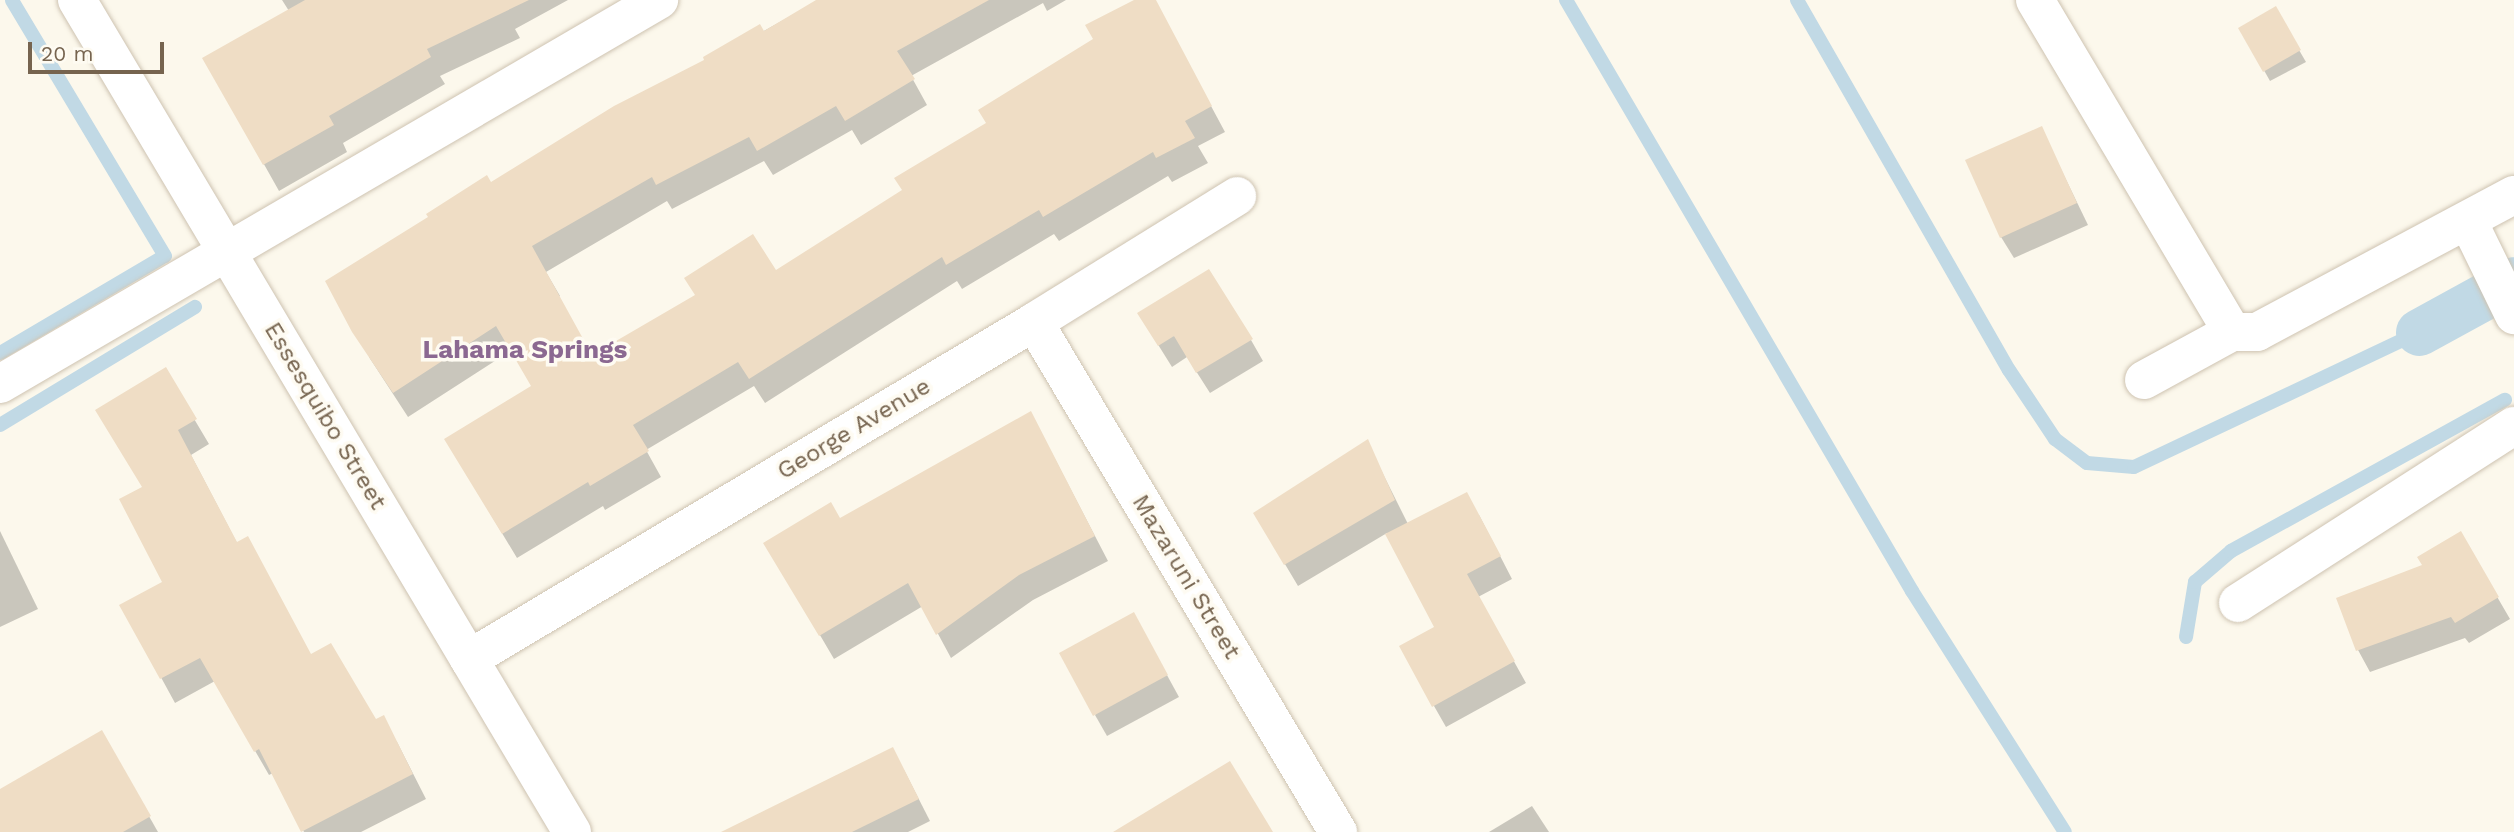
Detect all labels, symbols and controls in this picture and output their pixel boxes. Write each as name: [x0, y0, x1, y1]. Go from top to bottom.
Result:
scale bar: [32, 28, 168, 72]
text: 20 m: [41, 41, 93, 66]
street label: Essesquibo Street: [258, 317, 392, 515]
district label: Lahama Springs: [422, 334, 628, 366]
street label: George Avenue: [772, 372, 936, 486]
street label: Mazaruni Street: [1126, 490, 1246, 664]

